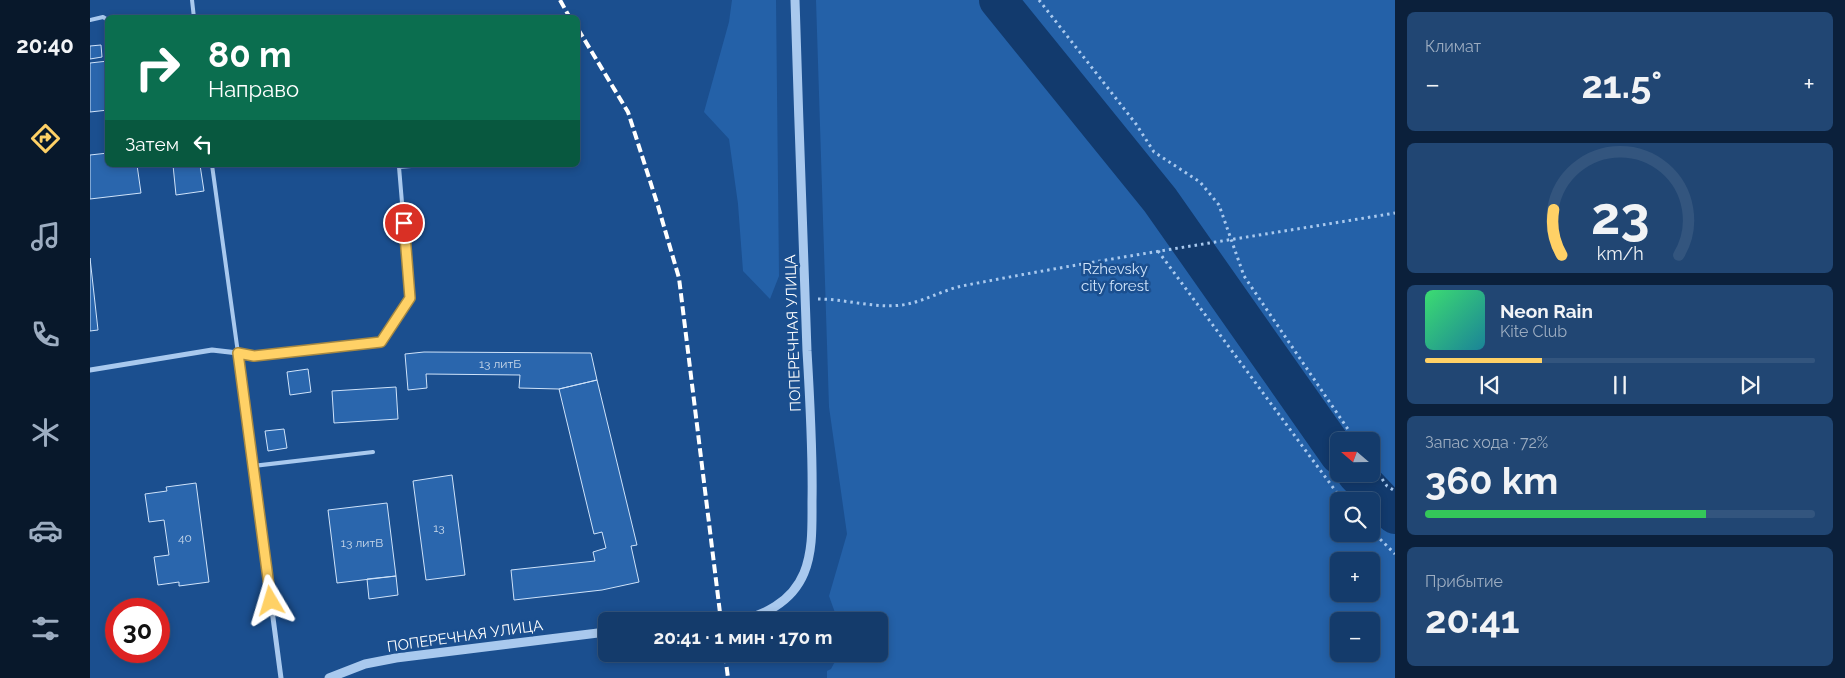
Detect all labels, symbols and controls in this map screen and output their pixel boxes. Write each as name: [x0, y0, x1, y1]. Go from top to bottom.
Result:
text: 20:40: [16, 32, 74, 58]
text: 80 m: [208, 34, 292, 75]
icon: right: [125, 35, 190, 100]
text: Климат: [1425, 37, 1481, 56]
text: 21.5°: [1581, 62, 1662, 107]
text: −: [1425, 68, 1440, 101]
text: +: [1803, 68, 1815, 101]
text: Направо: [208, 76, 299, 102]
icon: directions: [28, 121, 63, 156]
icon: left: [189, 130, 217, 158]
text: Затем: [125, 133, 179, 155]
text: 23: [1591, 185, 1649, 246]
pin: [383, 202, 425, 244]
icon: arrive: [390, 209, 418, 237]
icon: music: [28, 219, 63, 254]
text: km/h: [1596, 243, 1644, 264]
street label: ПОПЕРЕЧНАЯ УЛИЦА: [781, 254, 805, 412]
park label: Rzhevsky city forest: [1081, 260, 1149, 295]
text: Neon Rain: [1500, 300, 1593, 322]
icon: phone: [28, 317, 63, 352]
text: Kite Club: [1500, 322, 1567, 341]
house number: 13 литБ: [479, 357, 521, 371]
icon: previous: [1476, 371, 1504, 399]
icon: pause: [1606, 371, 1634, 399]
icon: next: [1736, 371, 1764, 399]
icon: climate: [28, 415, 63, 450]
north arrow: [1330, 432, 1380, 482]
map controls: [1330, 432, 1380, 662]
text: Запас хода · 72%: [1425, 433, 1548, 452]
text: 360 km: [1425, 458, 1558, 503]
button: search: [1330, 492, 1380, 542]
icon: car: [28, 513, 63, 548]
house number: 13: [433, 521, 445, 535]
house number: 40: [178, 531, 192, 545]
house number: 13 литВ: [341, 536, 383, 550]
button: +: [1330, 552, 1380, 602]
text: Прибытие: [1425, 572, 1503, 591]
position arrow: [244, 574, 296, 626]
text: 20:41: [1425, 597, 1520, 642]
speed limit sign: 30: [105, 598, 170, 663]
icon: filters: [28, 611, 63, 646]
button: −: [1330, 612, 1380, 662]
street label: ПОПЕРЕЧНАЯ УЛИЦА: [386, 616, 544, 656]
text: 20:41 · 1 мин · 170 m: [654, 626, 832, 648]

